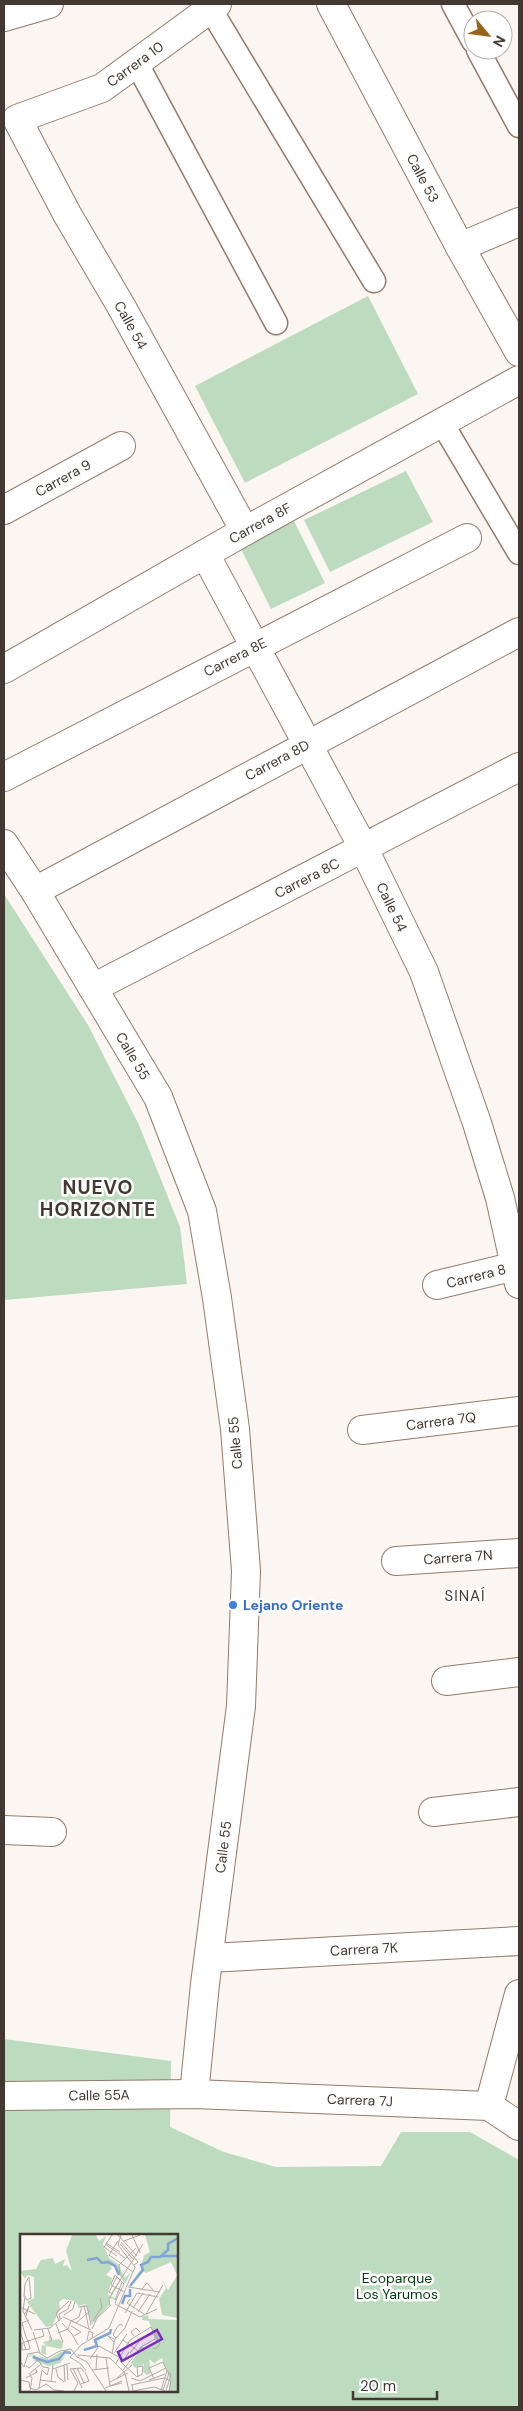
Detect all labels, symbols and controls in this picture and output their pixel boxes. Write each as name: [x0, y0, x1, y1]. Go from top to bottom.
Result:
north arrow: [463, 10, 513, 60]
text: N: [489, 32, 510, 50]
street label: Carrera 10: [103, 37, 167, 91]
street label: Calle 53: [403, 151, 443, 205]
street label: Calle 54: [110, 298, 152, 353]
street label: Carrera 9: [32, 455, 94, 501]
street label: Carrera 8F: [226, 498, 295, 547]
street label: Carrera 8E: [200, 633, 270, 681]
street label: Carrera 8D: [242, 736, 312, 784]
street label: Carrera 8C: [271, 854, 343, 902]
street label: Calle 54: [372, 879, 412, 935]
street label: Calle 55: [112, 1029, 154, 1083]
district label: NUEVO HORIZONTE: [40, 1175, 156, 1222]
street label: Carrera 8: [444, 1260, 508, 1292]
street label: Carrera 7Q: [405, 1408, 477, 1434]
street label: Calle 55: [224, 1416, 246, 1470]
street label: Carrera 7N: [423, 1546, 493, 1568]
district label: SINAÍ: [444, 1586, 486, 1606]
place label: Lejano Oriente: [243, 1596, 343, 1614]
marker: Lejano Oriente: [227, 1599, 239, 1611]
street label: Calle 55: [211, 1820, 235, 1874]
street label: Carrera 7K: [330, 1938, 398, 1960]
street label: Calle 55A: [68, 2085, 130, 2105]
street label: Carrera 7J: [327, 2090, 393, 2110]
inset map: [20, 2234, 178, 2391]
park label: Ecoparque Los Yarumos: [356, 2269, 438, 2303]
scale bar: [353, 2368, 437, 2400]
text: 20 m: [360, 2376, 396, 2396]

